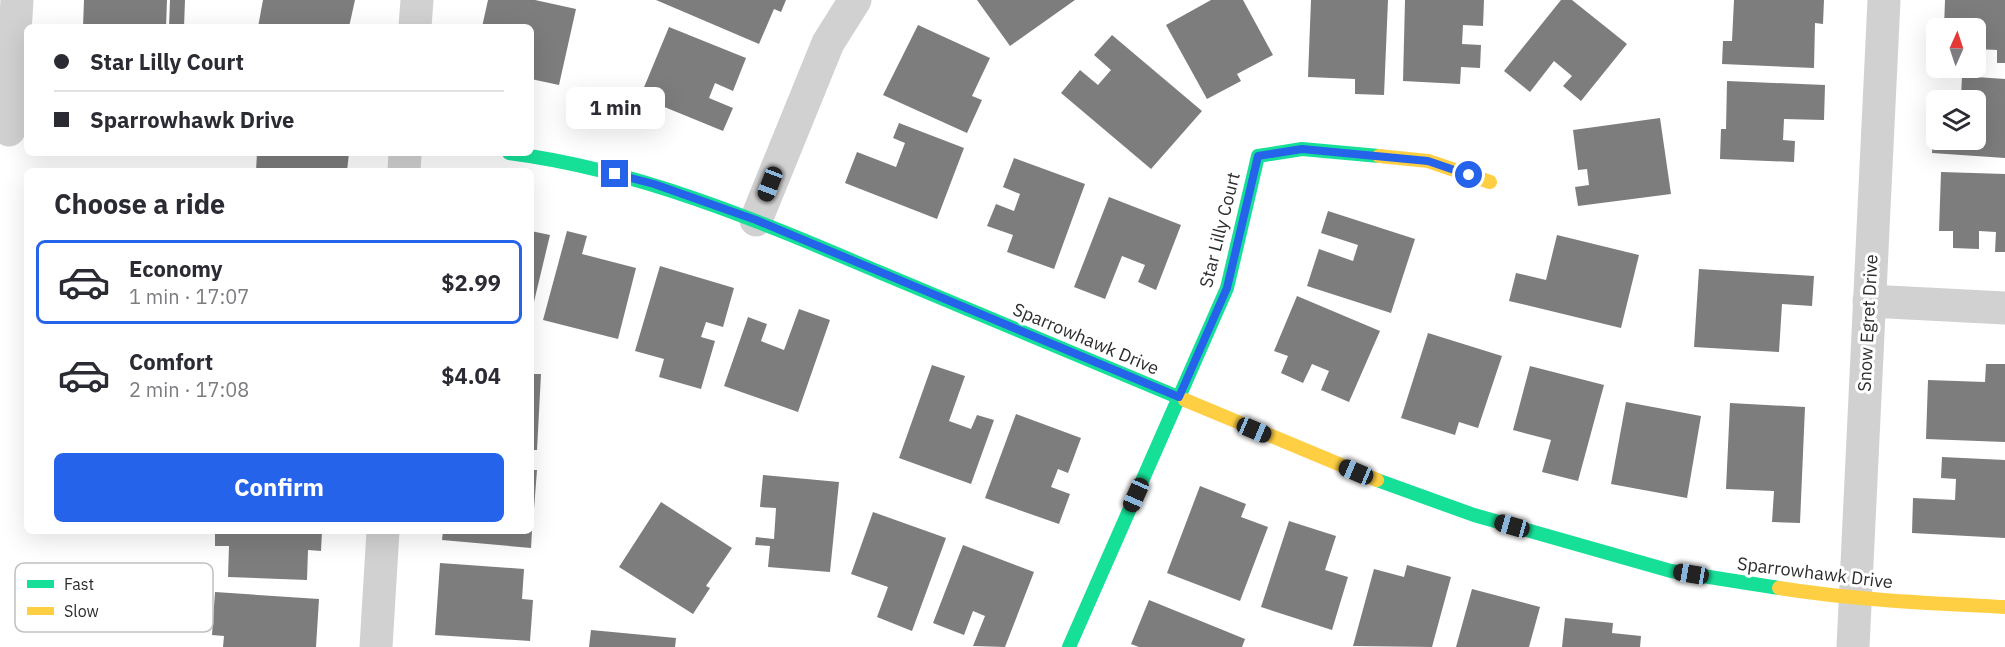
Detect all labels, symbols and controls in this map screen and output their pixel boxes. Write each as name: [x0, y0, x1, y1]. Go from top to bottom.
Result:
north arrow: [1926, 18, 1986, 78]
map controls: [1926, 18, 1986, 150]
text: Star Lilly Court: [90, 47, 244, 76]
callout: 1 min: [566, 87, 664, 129]
button: layers: [1926, 90, 1986, 150]
text: 1 min: [589, 94, 642, 121]
text: Sparrowhawk Drive: [90, 105, 294, 134]
route end: [601, 160, 628, 187]
route start: [1455, 161, 1482, 188]
car: [755, 164, 785, 204]
street label: Star Lilly Court: [1194, 170, 1245, 290]
text: Choose a ride: [54, 186, 225, 221]
text: Economy: [129, 254, 223, 283]
street label: Snow Egret Drive: [1852, 254, 1883, 392]
icon: car: [57, 255, 111, 309]
text: $2.99: [441, 268, 501, 297]
text: 1 min · 17:07: [129, 283, 249, 310]
street label: Sparrowhawk Drive: [1010, 297, 1163, 380]
text: Comfort: [129, 347, 213, 376]
icon: car: [57, 348, 111, 402]
text: $4.04: [441, 361, 501, 390]
text: 2 min · 17:08: [129, 376, 249, 403]
car: [1234, 415, 1274, 445]
button: Confirm: [54, 453, 504, 522]
car: [1336, 457, 1376, 487]
car: [1120, 475, 1152, 515]
car: [1492, 512, 1532, 540]
street label: Sparrowhawk Drive: [1736, 552, 1894, 593]
car: [1672, 562, 1710, 586]
legend: [15, 563, 213, 632]
text: Fast: [64, 574, 94, 594]
text: Slow: [64, 601, 99, 621]

